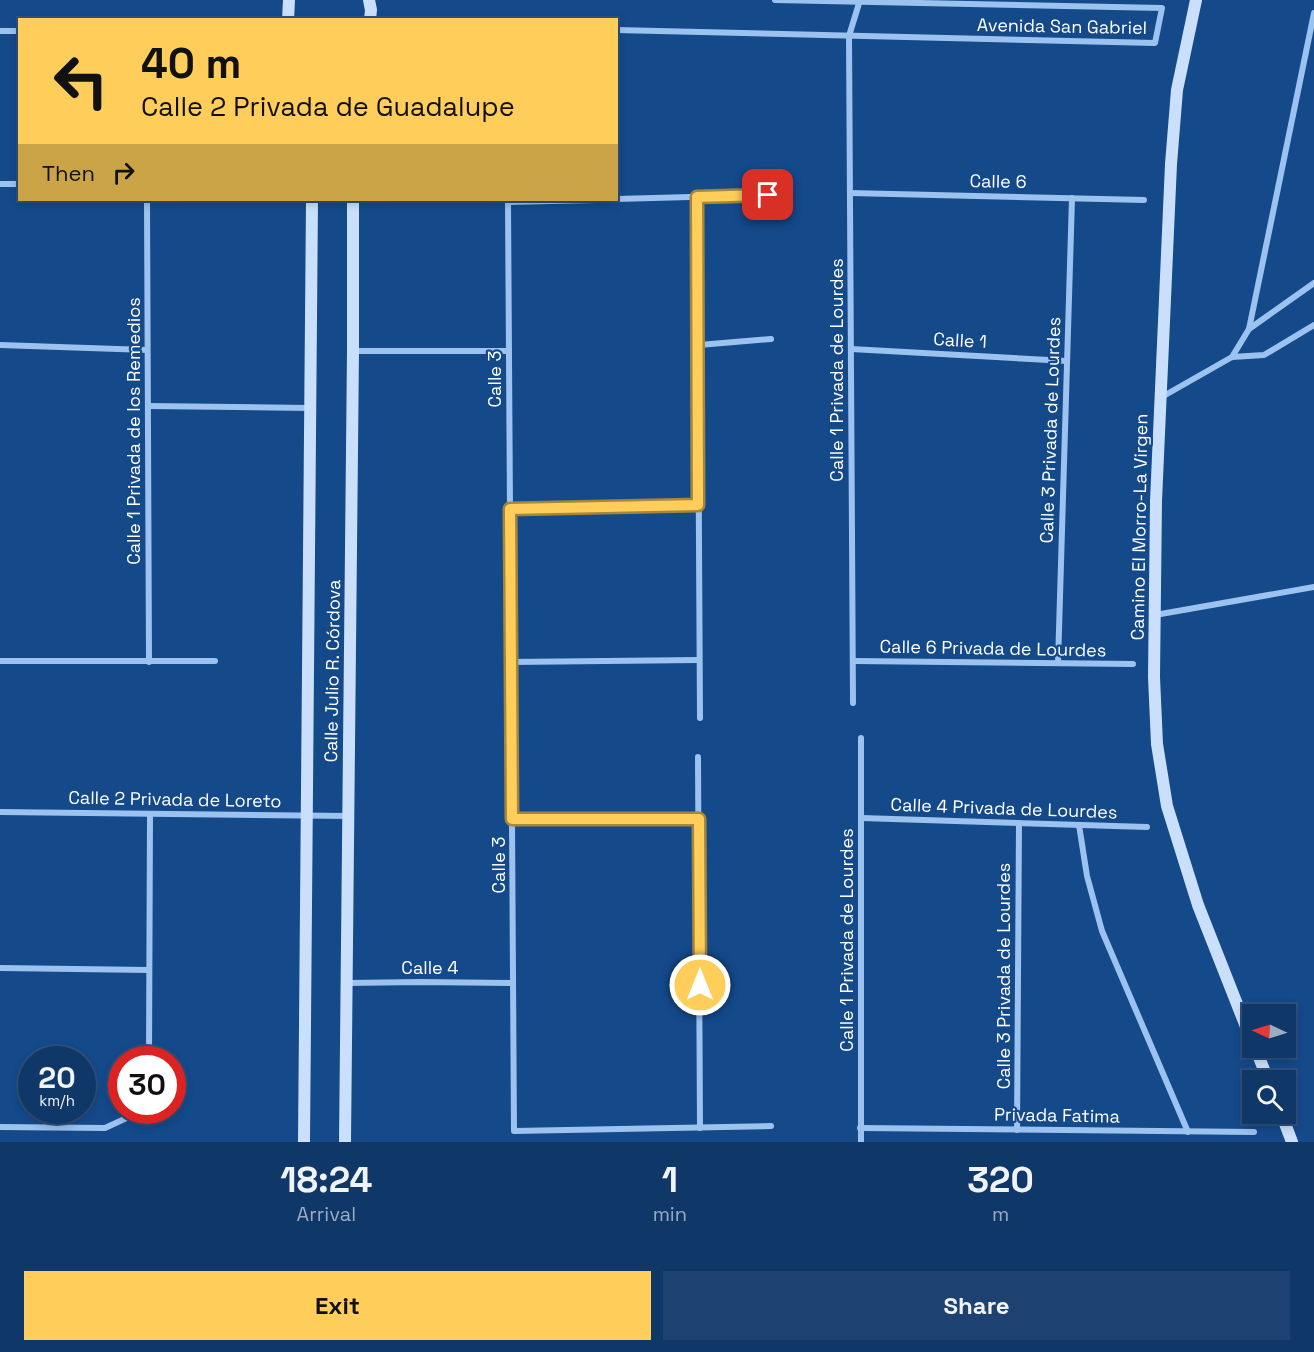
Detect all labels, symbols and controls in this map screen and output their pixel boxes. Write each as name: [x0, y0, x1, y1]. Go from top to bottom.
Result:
street label: Avenida San Gabriel: [977, 13, 1147, 39]
text: 40 m: [141, 37, 241, 90]
icon: left: [42, 42, 120, 120]
text: Calle 2 Privada de Guadalupe: [141, 89, 515, 124]
icon: right: [107, 156, 140, 189]
text: Then: [42, 159, 95, 187]
pin: [742, 169, 793, 220]
street label: Calle 6: [969, 169, 1027, 193]
icon: arrive: [751, 178, 784, 211]
street label: Calle 1 Privada de Lourdes: [825, 258, 848, 482]
street label: Calle 1 Privada de los Remedios: [122, 297, 145, 565]
street label: Calle 3 Privada de Lourdes: [1035, 316, 1065, 544]
street label: Calle 1: [933, 327, 987, 353]
street label: Calle 3: [483, 351, 506, 407]
street label: Camino El Morro-La Virgen: [1126, 413, 1152, 641]
street label: Calle Julio R. Córdova: [319, 579, 345, 763]
street label: Calle 6 Privada de Lourdes: [879, 635, 1107, 661]
street label: Calle 2 Privada de Loreto: [68, 786, 282, 812]
street label: Calle 4 Privada de Lourdes: [890, 793, 1118, 823]
street label: Calle 1 Privada de Lourdes: [835, 828, 858, 1052]
street label: Calle 3: [487, 837, 510, 893]
street label: Calle 3 Privada de Lourdes: [992, 863, 1015, 1089]
position arrow: [668, 953, 732, 1017]
street label: Calle 4: [401, 956, 459, 979]
north arrow: [1242, 1004, 1296, 1058]
map controls: [1242, 1004, 1296, 1124]
speed limit sign: 30: [108, 1046, 186, 1124]
text: 20: [38, 1058, 76, 1097]
button: search: [1242, 1070, 1296, 1124]
text: km/h: [39, 1091, 75, 1110]
street label: Privada Fatima: [994, 1102, 1120, 1128]
text: 18:24: [280, 1157, 372, 1203]
text: 1: [662, 1157, 678, 1203]
text: 320: [967, 1157, 1034, 1203]
text: Arrival: [297, 1201, 356, 1227]
text: min: [653, 1201, 687, 1227]
text: m: [992, 1201, 1009, 1227]
button: Exit: [24, 1271, 651, 1340]
button: Share: [663, 1271, 1290, 1340]

